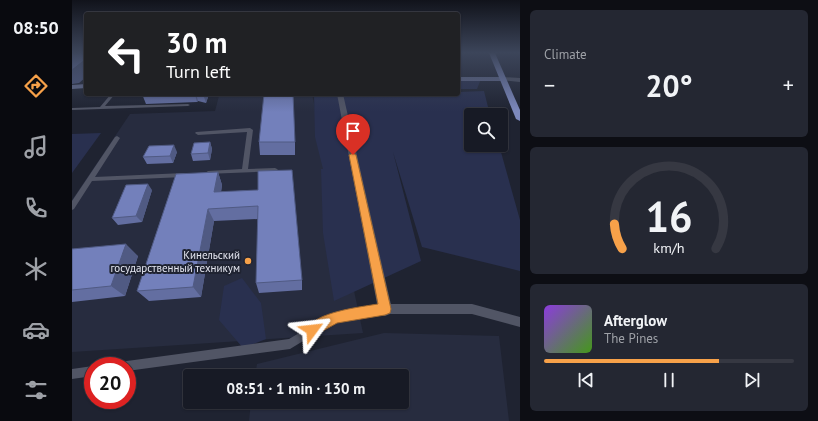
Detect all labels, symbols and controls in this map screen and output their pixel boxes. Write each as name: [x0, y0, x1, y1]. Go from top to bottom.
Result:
text: 08:50: [13, 16, 59, 39]
text: 30 m: [166, 24, 227, 61]
icon: left: [100, 28, 152, 80]
text: Climate: [544, 46, 587, 63]
text: Turn left: [166, 60, 231, 83]
text: 20°: [645, 66, 693, 105]
text: −: [544, 71, 555, 99]
text: +: [783, 71, 794, 99]
icon: directions: [22, 72, 50, 100]
map controls: [464, 108, 508, 152]
button: search: [464, 108, 508, 152]
pin: [336, 114, 370, 155]
icon: arrive: [342, 120, 364, 142]
icon: music: [22, 133, 50, 161]
text: 16: [645, 189, 693, 242]
icon: phone: [22, 194, 50, 222]
text: km/h: [653, 237, 685, 256]
place label: Кинельский государственный техникум: [110, 248, 240, 275]
icon: climate: [22, 255, 50, 283]
marker: Кинельский государственный техникум: [243, 256, 253, 266]
position arrow: [291, 309, 333, 351]
text: Afterglow: [604, 311, 667, 330]
icon: car: [22, 316, 50, 344]
text: The Pines: [604, 330, 658, 347]
speed limit sign: 20: [84, 357, 136, 409]
icon: previous: [575, 369, 597, 391]
icon: pause: [658, 369, 680, 391]
icon: next: [741, 369, 763, 391]
icon: filters: [22, 376, 50, 404]
text: 08:51 · 1 min · 130 m: [227, 379, 365, 398]

